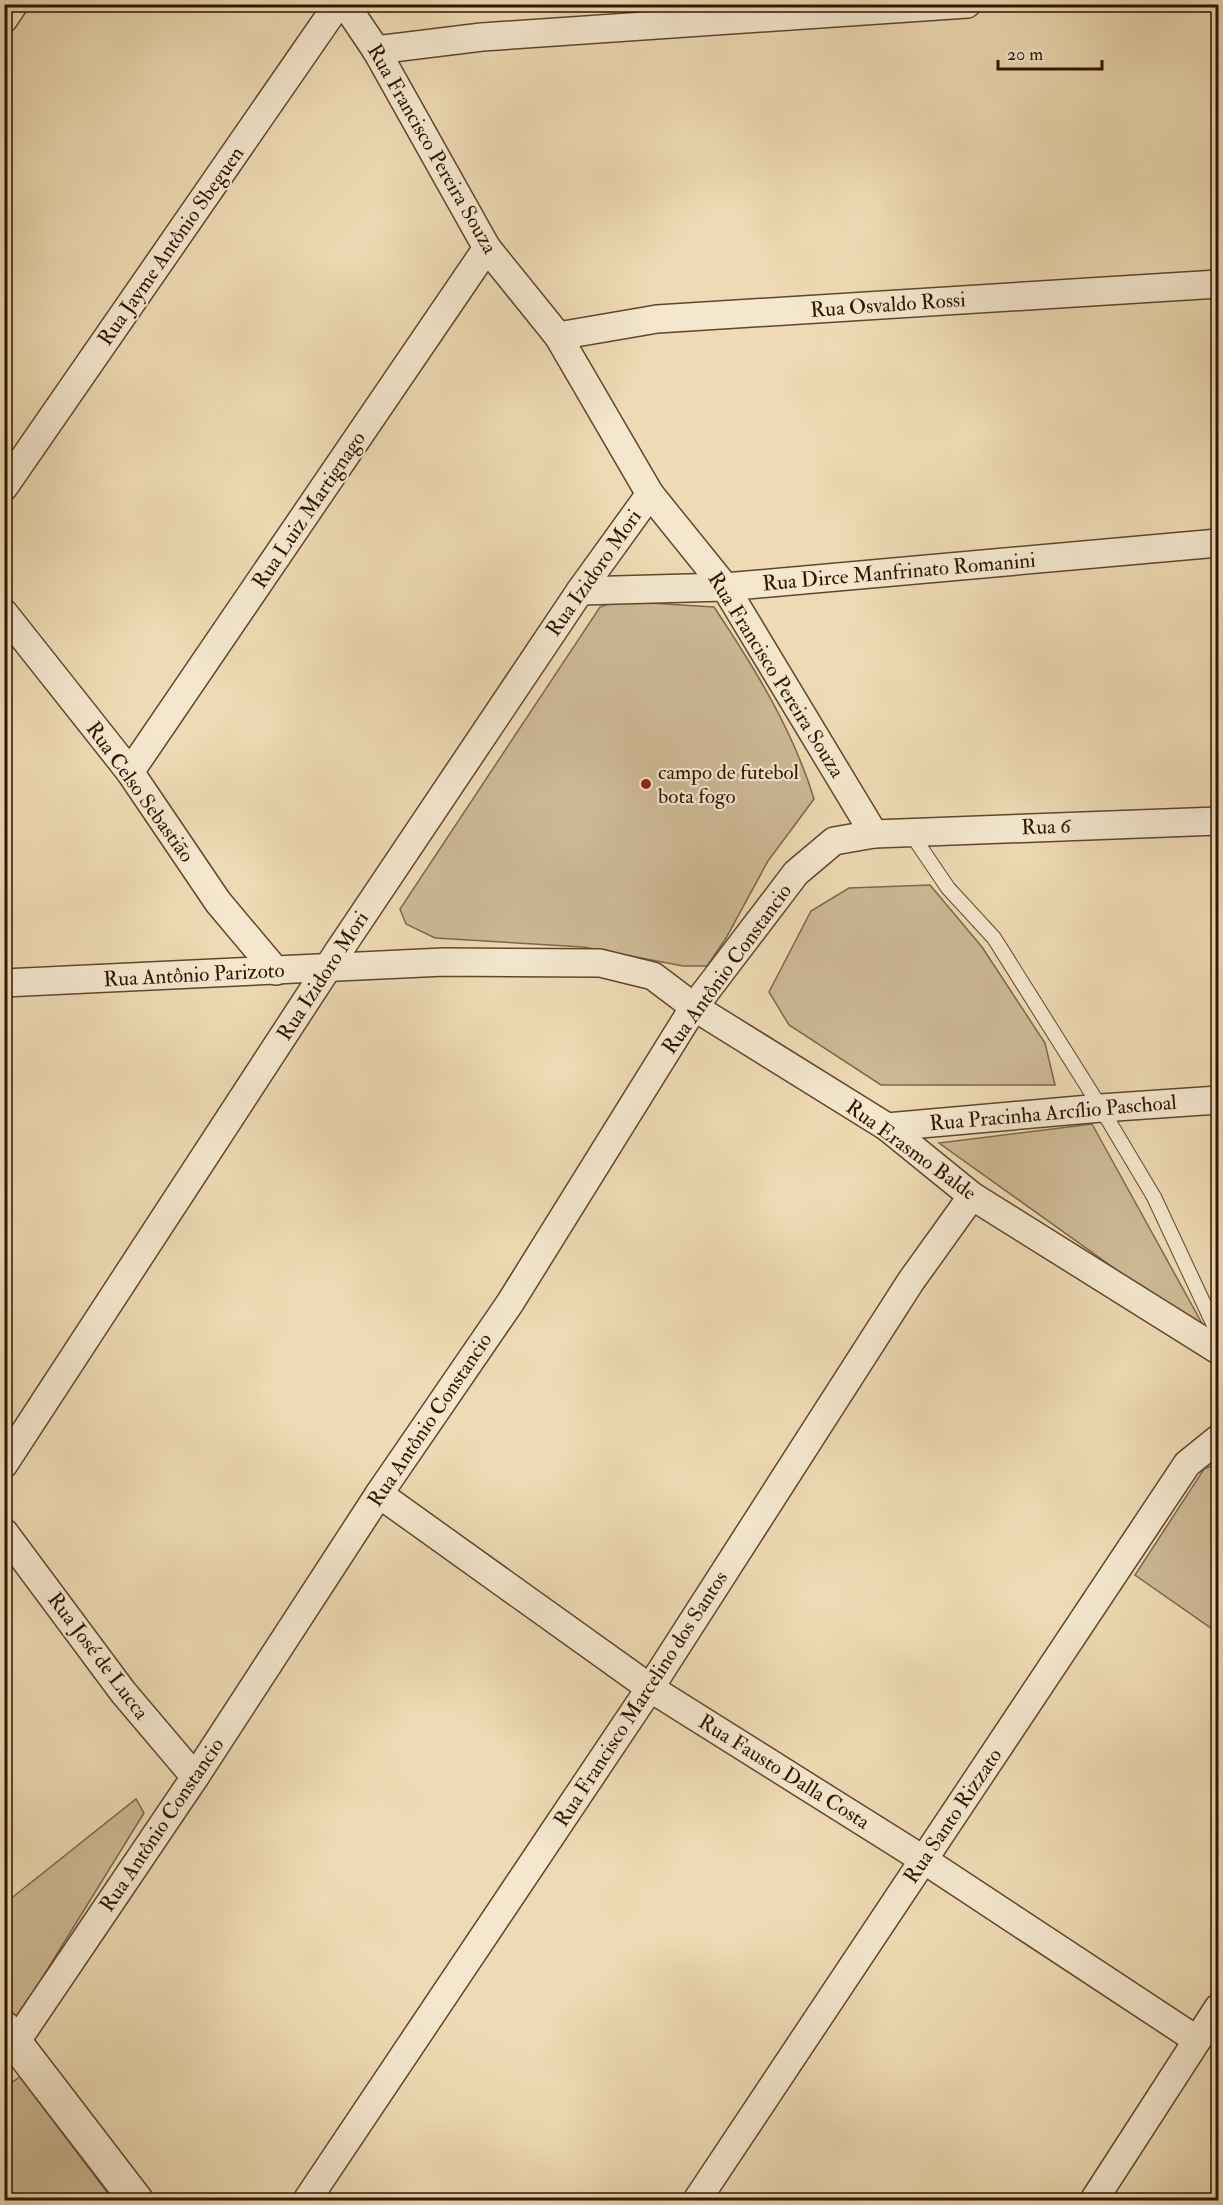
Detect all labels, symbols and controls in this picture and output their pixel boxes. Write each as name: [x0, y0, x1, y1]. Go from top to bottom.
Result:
scale bar: [998, 33, 1102, 71]
street label: Rua Francisco Pereira Souza: [361, 39, 503, 259]
text: 20 m: [1007, 43, 1043, 66]
street label: Rua Jayme Antônio Sbeguen: [92, 141, 250, 351]
street label: Rua Osvaldo Rossi: [809, 286, 967, 324]
street label: Rua Luiz Martignago: [246, 426, 372, 594]
street label: Rua Izidoro Mori: [540, 504, 648, 642]
street label: Rua Dirce Manfrinato Romanini: [761, 547, 1037, 597]
street label: Rua Francisco Pereira Souza: [702, 567, 851, 783]
street label: Rua Celso Sebastião: [80, 716, 200, 868]
place label: campo de futebol bota fogo: [658, 759, 800, 810]
marker: campo de futebol bota fogo: [639, 777, 653, 791]
street label: Rua 6: [1021, 813, 1073, 841]
street label: Rua Antônio Constancio: [656, 878, 798, 1060]
street label: Rua Izidoro Mori: [271, 906, 375, 1046]
street label: Rua Antônio Parizoto: [103, 957, 285, 993]
street label: Rua Pracinha Arcílio Paschoal: [928, 1089, 1178, 1137]
street label: Rua Erasmo Balde: [840, 1094, 982, 1207]
street label: Rua Antônio Constancio: [362, 1328, 498, 1512]
street label: Rua Francisco Marcelino dos Santos: [548, 1566, 734, 1832]
street label: Rua José de Lucca: [41, 1587, 155, 1725]
street label: Rua Fausto Dalla Costa: [693, 1708, 875, 1836]
street label: Rua Antônio Constancio: [94, 1733, 230, 1917]
street label: Rua Santo Rizzato: [898, 1743, 1008, 1889]

